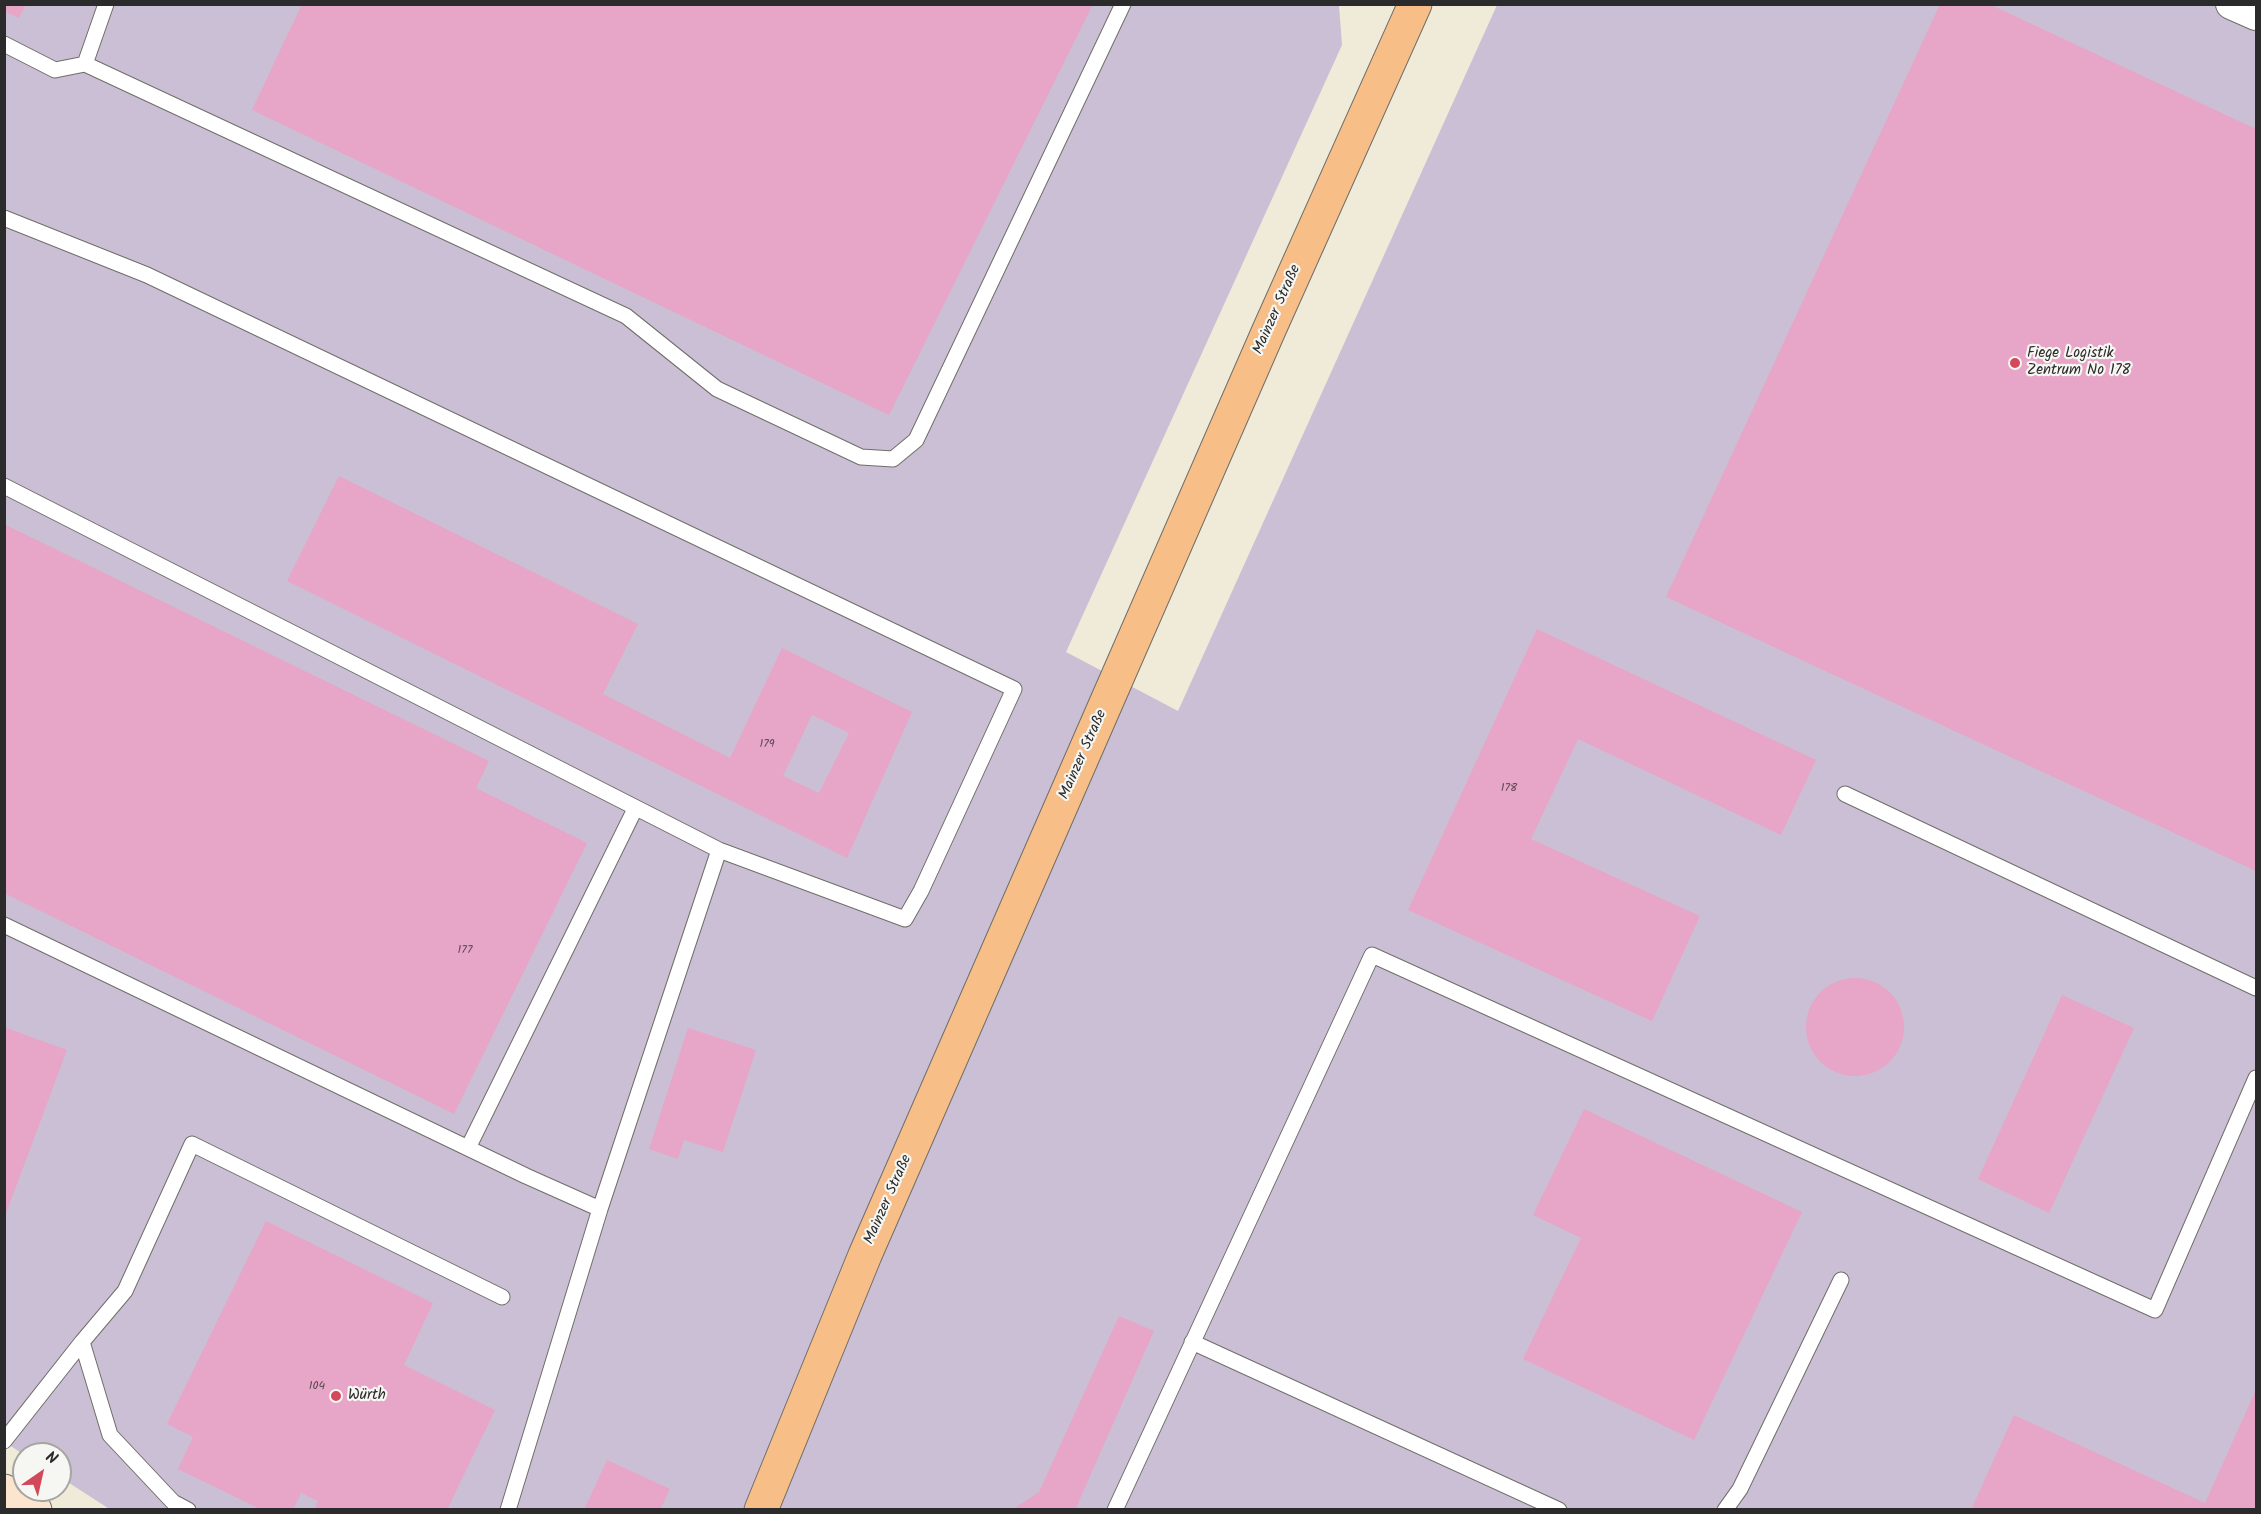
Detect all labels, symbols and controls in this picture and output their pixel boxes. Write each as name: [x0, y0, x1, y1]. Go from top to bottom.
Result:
street label: Mainzer Straße: [1250, 262, 1306, 358]
place label: Fiege Logistik Zentrum No 178: [2027, 345, 2131, 380]
marker: Fiege Logistik Zentrum No 178: [2008, 356, 2022, 370]
street label: Mainzer Straße: [1056, 707, 1112, 803]
house number: 179: [759, 738, 775, 752]
house number: 178: [1501, 782, 1517, 796]
house number: 177: [458, 944, 472, 958]
street label: Mainzer Straße: [861, 1152, 917, 1248]
house number: 104: [309, 1380, 325, 1394]
place label: Würth: [348, 1387, 386, 1405]
marker: Würth: [329, 1389, 343, 1403]
north arrow: [12, 1442, 72, 1502]
text: N: [40, 1445, 62, 1472]

